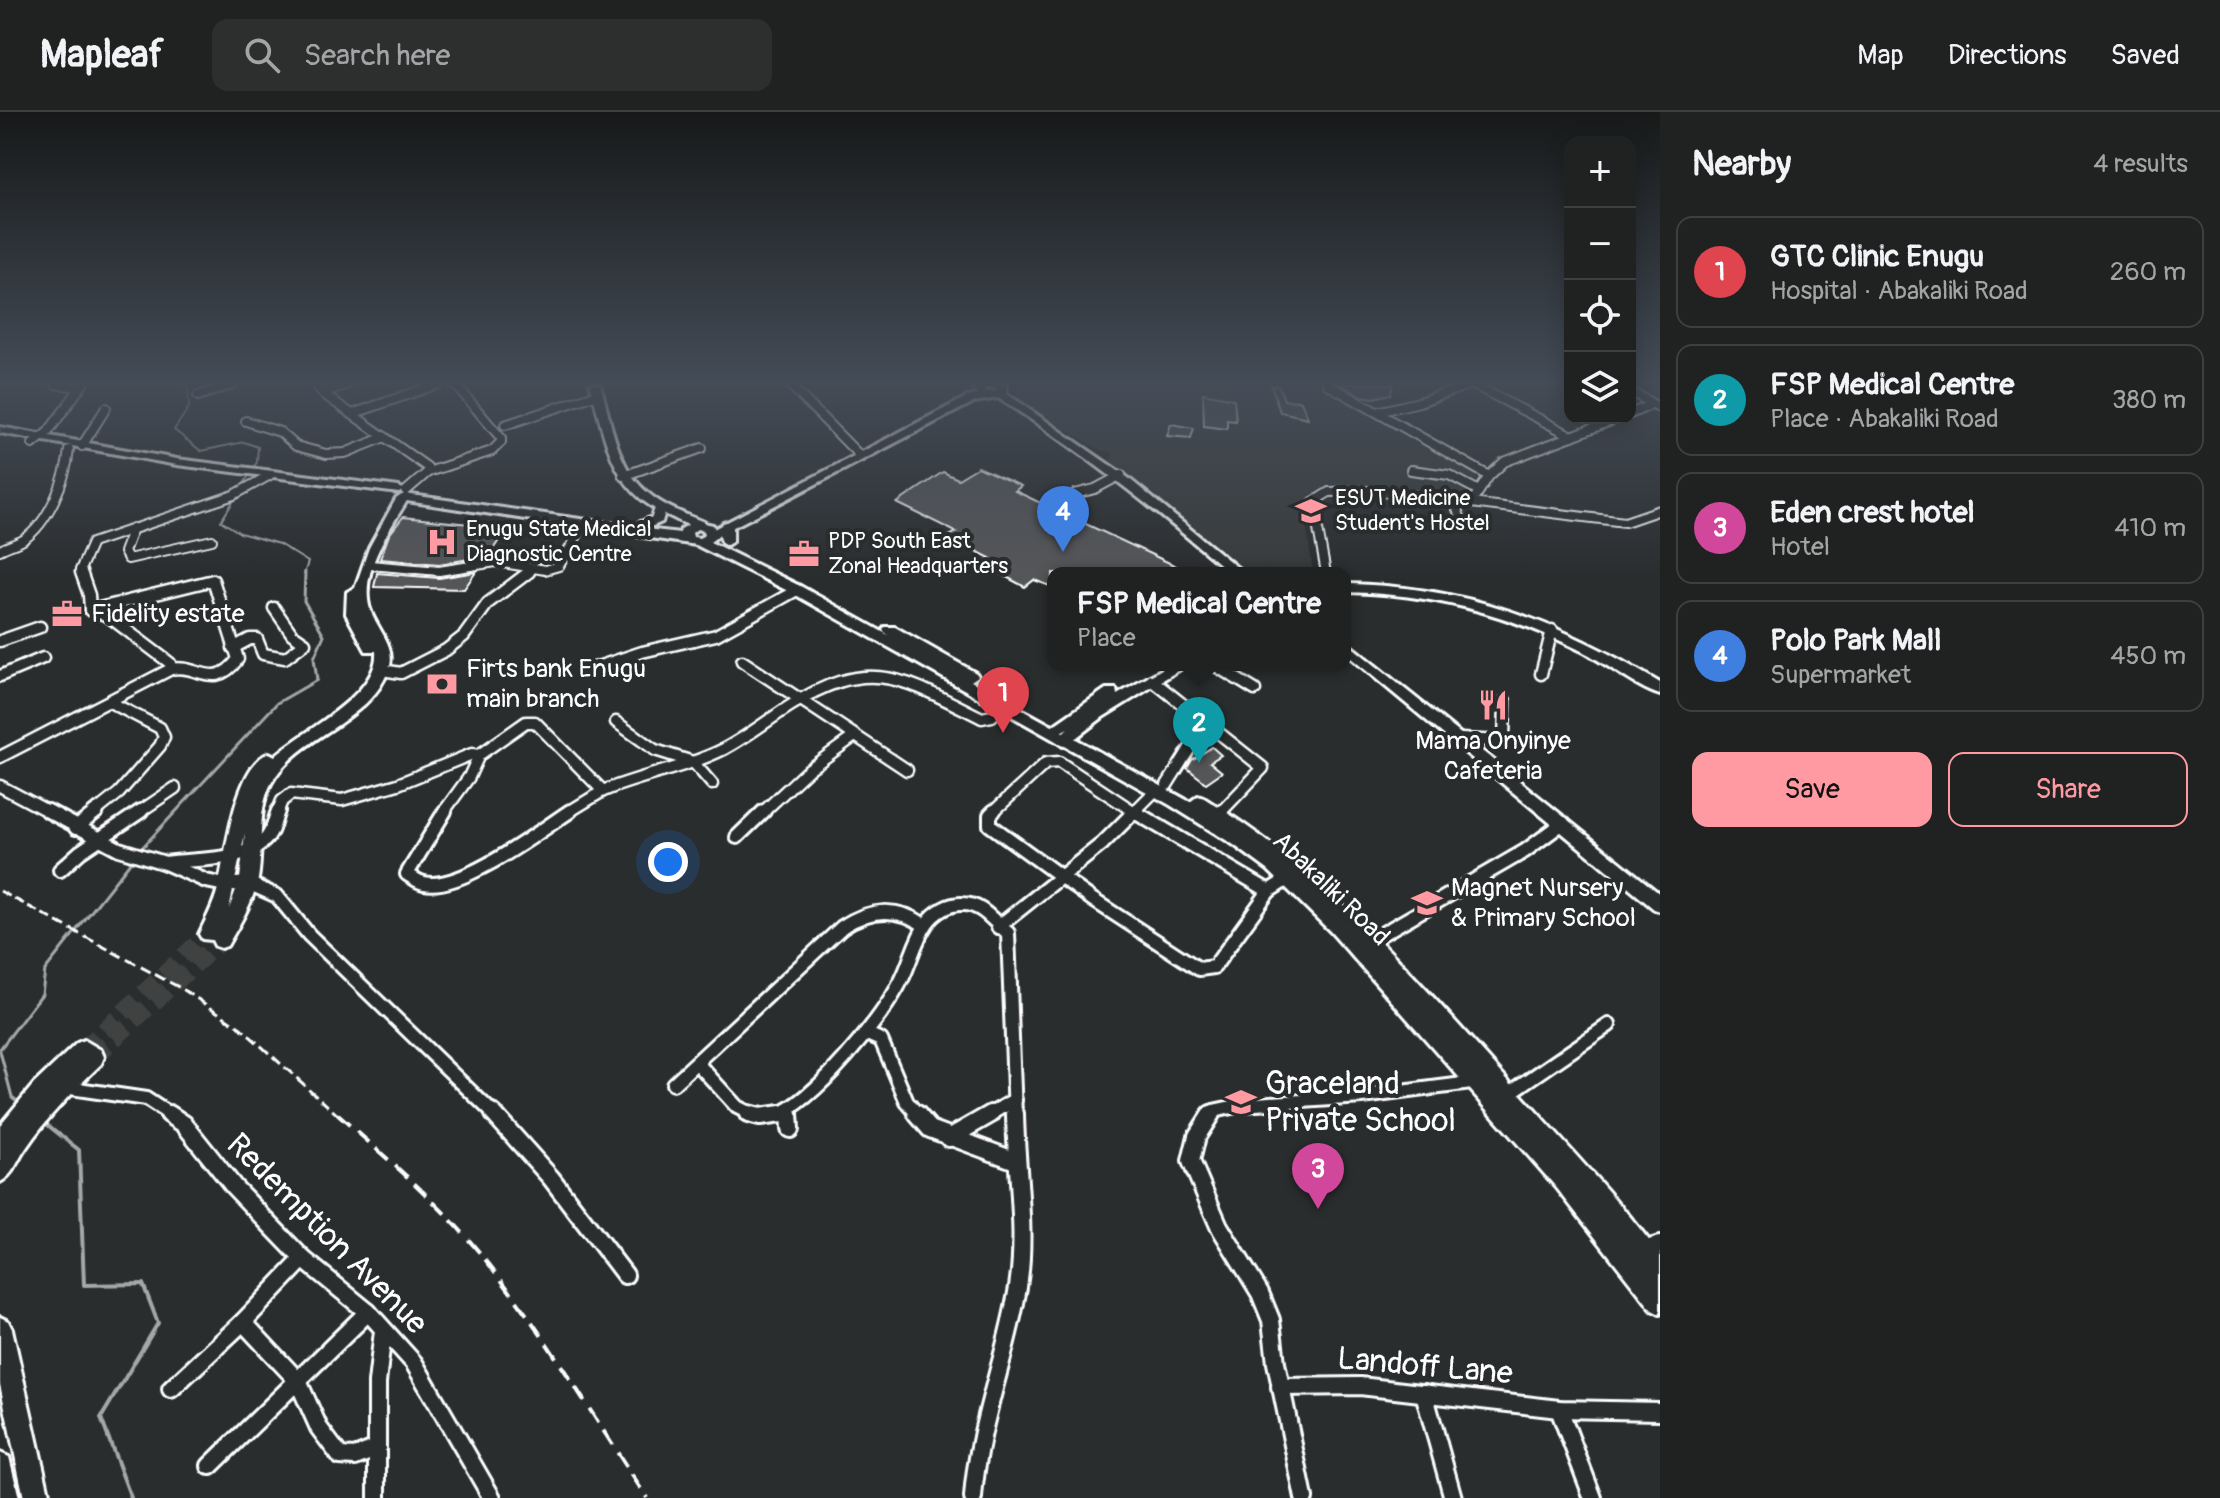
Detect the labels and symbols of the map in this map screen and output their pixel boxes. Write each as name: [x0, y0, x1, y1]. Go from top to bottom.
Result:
place label: ESUT Medicine Student's Hostel: [1335, 484, 1490, 537]
pin: 4: [1037, 486, 1089, 552]
school or university icon: ESUT Medicine Student's Hostel: [1294, 494, 1328, 528]
place label: Enugu State Medical Diagnostic Centre: [466, 515, 652, 568]
hospital icon: Enugu State Medical Diagnostic Centre: [425, 525, 459, 559]
place label: PDP South East Zonal Headquarters: [828, 527, 1008, 580]
office icon: PDP South East Zonal Headquarters: [787, 537, 821, 571]
office icon: Fidelity estate: [50, 597, 84, 631]
place label: Fidelity estate: [91, 598, 245, 630]
place label: Firts bank Enugu main branch: [466, 653, 646, 715]
bank icon: Firts bank Enugu main branch: [425, 667, 459, 701]
pin: 1: [977, 667, 1029, 733]
restaurant icon: Mama Onyinye Cafeteria: [1476, 688, 1510, 722]
pin: 2: [1173, 697, 1225, 763]
place label: Mama Onyinye Cafeteria: [1415, 725, 1571, 787]
street label: Abakaliki Road: [1266, 825, 1396, 953]
your location: [648, 842, 688, 882]
place label: Magnet Nursery & Primary School: [1451, 872, 1636, 934]
school or university icon: Magnet Nursery & Primary School: [1410, 886, 1444, 920]
place label: Graceland Private School: [1265, 1064, 1456, 1141]
school or university icon: Graceland Private School: [1224, 1085, 1258, 1119]
street label: Redemption Avenue: [218, 1125, 436, 1343]
pin: 3: [1292, 1143, 1344, 1209]
street label: Landoff Lane: [1336, 1338, 1515, 1394]

